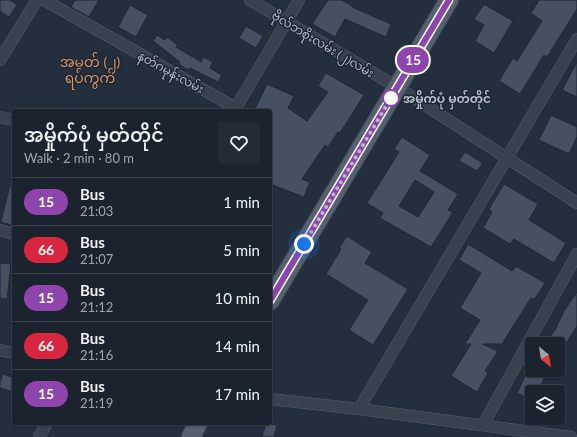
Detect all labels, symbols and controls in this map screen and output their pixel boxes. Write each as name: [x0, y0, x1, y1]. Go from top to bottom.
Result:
street label: ဗိုလ်ဘစိုးလမ်း (၂)လမ်း: [268, 7, 377, 83]
street label: နတ်ဂမုန်းလမ်း: [134, 47, 207, 99]
line badge: 15: [395, 47, 431, 73]
text: 15: [405, 51, 421, 68]
district label: အမှတ် (၂) ရပ်ကွက်: [60, 52, 121, 90]
marker: အမှိုက်ပုံ မှတ်တိုင်: [382, 89, 400, 107]
place label: အမှိုက်ပုံ မှတ်တိုင်: [403, 89, 491, 110]
button: heart: [218, 122, 260, 164]
text: အမှိုက်ပုံ မှတ်တိုင်: [24, 123, 164, 146]
text: Walk · 2 min · 80 m: [24, 150, 134, 166]
text: Bus: [80, 185, 105, 203]
text: 15: [38, 193, 54, 210]
text: 1 min: [223, 193, 260, 211]
text: 21:03: [80, 203, 113, 219]
text: Bus: [80, 233, 105, 251]
your location: [294, 234, 314, 254]
text: 66: [38, 241, 54, 258]
text: 5 min: [223, 241, 260, 259]
text: 21:07: [80, 251, 113, 267]
text: Bus: [80, 281, 105, 299]
text: 15: [38, 289, 54, 306]
text: 10 min: [214, 289, 260, 307]
text: 21:12: [80, 299, 113, 315]
text: Bus: [80, 329, 105, 347]
text: 66: [38, 337, 54, 354]
text: 14 min: [214, 337, 260, 355]
north arrow: [525, 337, 565, 377]
map controls: [525, 337, 565, 425]
text: 21:16: [80, 347, 113, 363]
text: Bus: [80, 377, 105, 395]
text: 15: [38, 385, 54, 402]
text: 17 min: [214, 385, 260, 403]
button: layers: [525, 385, 565, 425]
text: 21:19: [80, 395, 113, 411]

